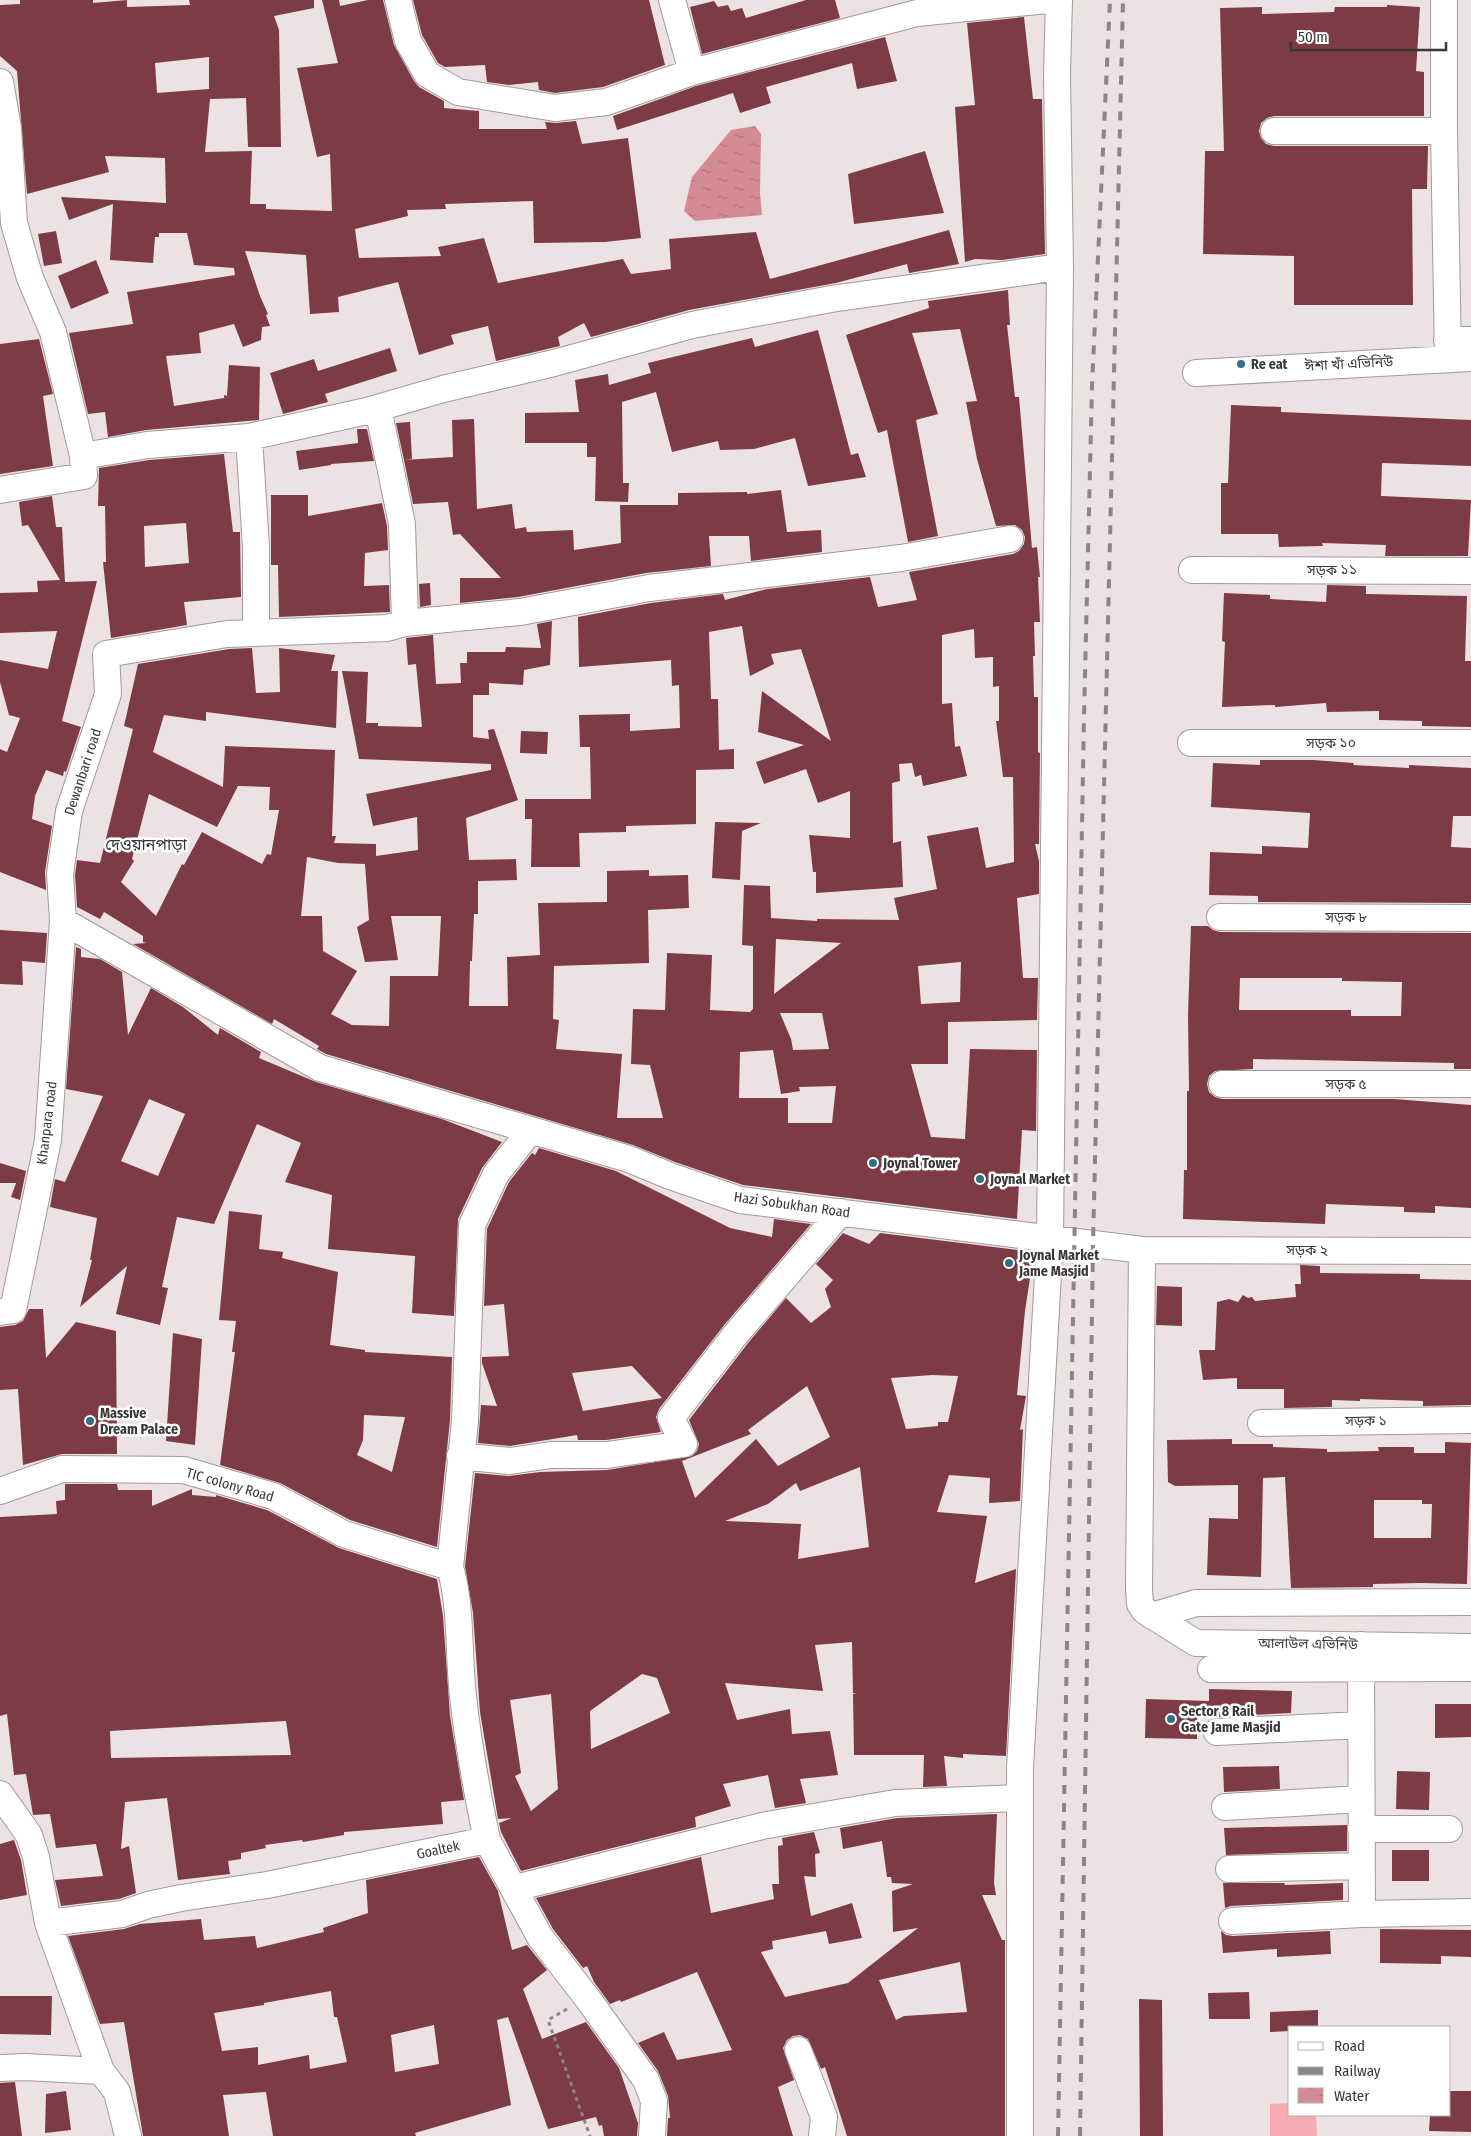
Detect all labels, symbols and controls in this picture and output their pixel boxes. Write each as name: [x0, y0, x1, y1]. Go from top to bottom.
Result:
scale bar: [1291, 20, 1446, 52]
text: 50 m: [1298, 28, 1328, 46]
street label: ঈশা খাঁ এভিনিউ: [1303, 352, 1395, 375]
place label: Re eat: [1251, 356, 1289, 373]
marker: Re eat: [1235, 358, 1247, 370]
street label: সড়ক ১১: [1306, 562, 1357, 579]
street label: Dewanbari road: [61, 726, 105, 818]
street label: সড়ক ১০: [1305, 735, 1356, 752]
district label: দেওয়ানপাড়া: [105, 835, 188, 854]
street label: সড়ক ৮: [1324, 909, 1367, 926]
street label: সড়ক ৫: [1324, 1076, 1367, 1093]
street label: Khanpara road: [33, 1080, 61, 1166]
place label: Joynal Tower: [882, 1155, 958, 1172]
marker: Joynal Tower: [867, 1157, 879, 1169]
place label: Joynal Market: [989, 1171, 1071, 1188]
marker: Joynal Market: [974, 1173, 986, 1185]
street label: Hazi Sobukhan Road: [733, 1188, 851, 1222]
street label: সড়ক ২: [1285, 1242, 1328, 1259]
place label: Joynal Market Jame Masjid: [1018, 1247, 1100, 1280]
marker: Joynal Market Jame Masjid: [1003, 1257, 1015, 1269]
place label: Massive Dream Palace: [100, 1405, 178, 1438]
street label: সড়ক ১: [1344, 1412, 1387, 1430]
marker: Massive Dream Palace: [84, 1415, 96, 1427]
street label: TIC colony Road: [184, 1464, 276, 1506]
street label: আলাউল এভিনিউ: [1257, 1635, 1359, 1653]
place label: Sector 8 Rail Gate Jame Masjid: [1181, 1703, 1281, 1736]
marker: Sector 8 Rail Gate Jame Masjid: [1165, 1713, 1177, 1725]
street label: Goaltek: [415, 1837, 461, 1863]
legend: [1288, 2026, 1451, 2116]
text: Road: [1334, 2037, 1365, 2055]
text: Railway: [1334, 2062, 1381, 2080]
text: Water: [1334, 2087, 1370, 2105]

